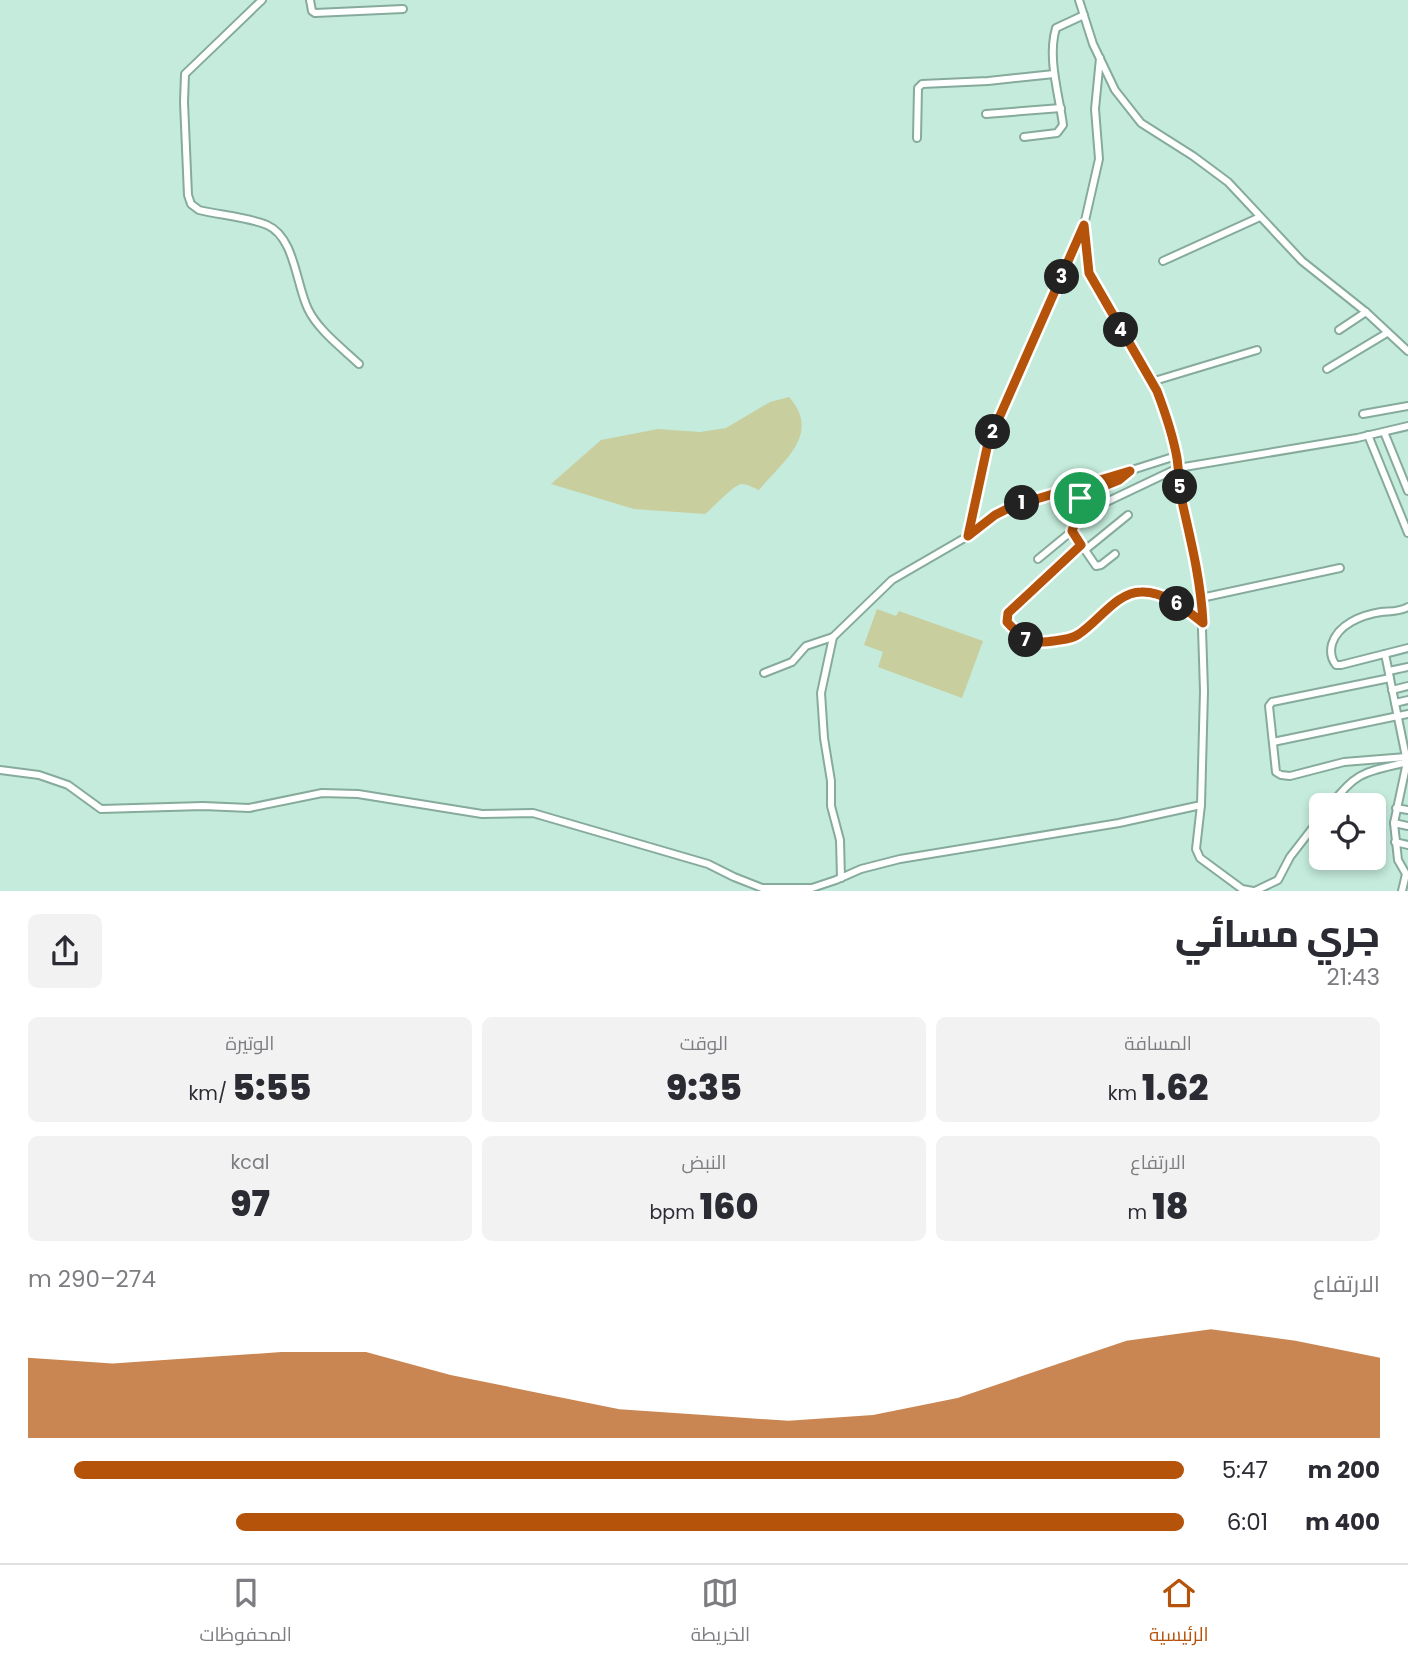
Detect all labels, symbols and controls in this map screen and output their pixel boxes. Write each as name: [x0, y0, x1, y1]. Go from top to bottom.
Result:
pin: 3: [1044, 260, 1080, 294]
text: 3: [1056, 263, 1067, 290]
pin: 4: [1104, 312, 1138, 348]
text: 4: [1114, 316, 1127, 343]
pin: 2: [976, 414, 1010, 450]
text: 2: [987, 418, 998, 445]
pin: [1050, 468, 1110, 528]
pin: 5: [1162, 470, 1198, 504]
text: 5: [1173, 473, 1186, 500]
icon: arrive: [1061, 479, 1099, 517]
pin: 1: [1004, 486, 1040, 520]
text: 1: [1018, 489, 1025, 516]
pin: 6: [1160, 586, 1194, 622]
text: 6: [1170, 590, 1183, 617]
pin: 7: [1009, 622, 1044, 658]
text: 7: [1020, 626, 1031, 653]
map controls: [1309, 793, 1386, 870]
button: locate: [1309, 793, 1386, 870]
text: جري مسائي: [1175, 907, 1380, 960]
button: share: [28, 914, 102, 988]
text: 21:43: [1327, 961, 1380, 993]
text: الوتيرة: [226, 1030, 274, 1057]
text: الوقت: [680, 1030, 728, 1057]
text: المسافة: [1124, 1030, 1192, 1057]
text: 5:55: [232, 1063, 311, 1112]
text: 9:35: [666, 1063, 742, 1112]
text: 1.62: [1142, 1063, 1208, 1112]
text: /km: [189, 1080, 232, 1107]
text: km: [1108, 1080, 1142, 1107]
text: kcal: [231, 1149, 269, 1176]
text: النبض: [682, 1149, 726, 1176]
text: الارتفاع: [1130, 1149, 1186, 1176]
text: 97: [230, 1179, 270, 1228]
text: 160: [700, 1182, 759, 1231]
text: 18: [1152, 1182, 1189, 1231]
text: bpm: [649, 1199, 700, 1226]
text: m: [1127, 1199, 1152, 1226]
text: 274–290 m: [28, 1263, 156, 1295]
text: الارتفاع: [1313, 1268, 1380, 1300]
text: 5:47: [1222, 1454, 1268, 1486]
text: 200 m: [1308, 1454, 1380, 1486]
text: 6:01: [1227, 1506, 1268, 1538]
text: 400 m: [1305, 1506, 1380, 1538]
tab: المحفوظات: [199, 1574, 292, 1652]
tab: الخريطة: [691, 1574, 750, 1652]
tab: الرئيسية: [1149, 1574, 1209, 1652]

